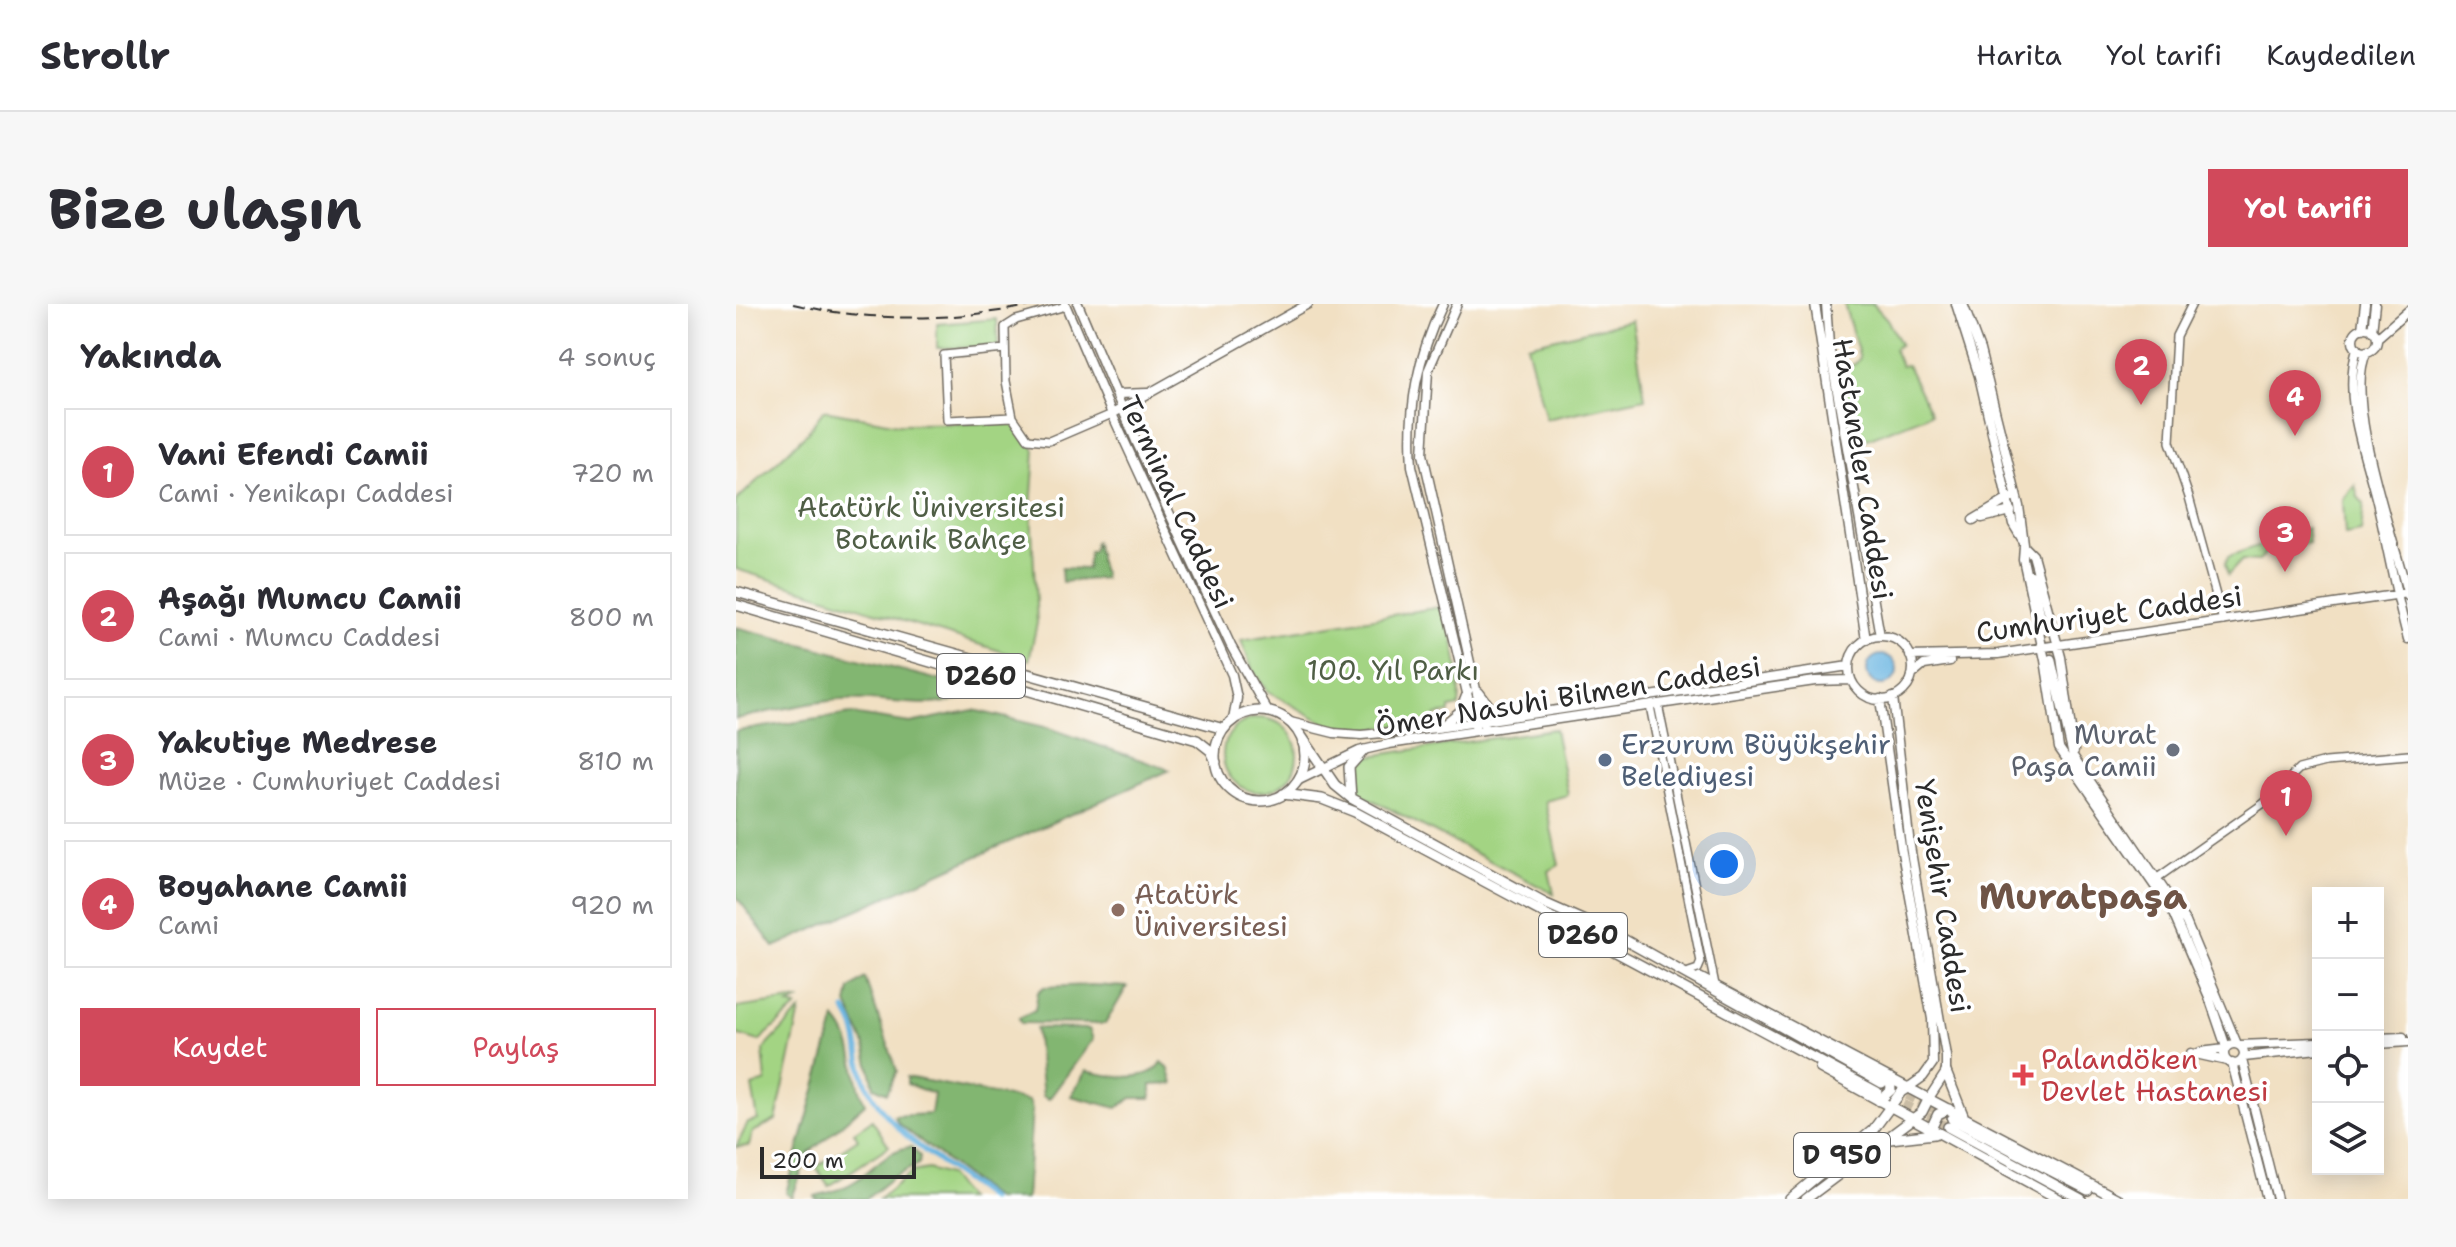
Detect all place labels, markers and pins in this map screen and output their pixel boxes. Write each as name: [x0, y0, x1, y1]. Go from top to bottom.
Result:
pin: 2: [2115, 339, 2167, 405]
pin: 4: [2269, 370, 2321, 436]
pin: 3: [2259, 506, 2311, 572]
place label: Murat Paşa Camii: [2011, 715, 2157, 785]
place label: Erzurum Büyükşehir Belediyesi: [1621, 725, 1891, 795]
marker: Murat Paşa Camii: [2164, 741, 2182, 759]
marker: Erzurum Büyükşehir Belediyesi: [1596, 751, 1614, 769]
pin: 1: [2260, 770, 2312, 836]
place label: Atatürk Üniversitesi: [1134, 875, 1288, 945]
marker: Atatürk Üniversitesi: [1109, 901, 1127, 919]
place label: Palandöken Devlet Hastanesi: [2041, 1040, 2269, 1110]
marker: Palandöken Devlet Hastanesi: [2012, 1064, 2034, 1086]

